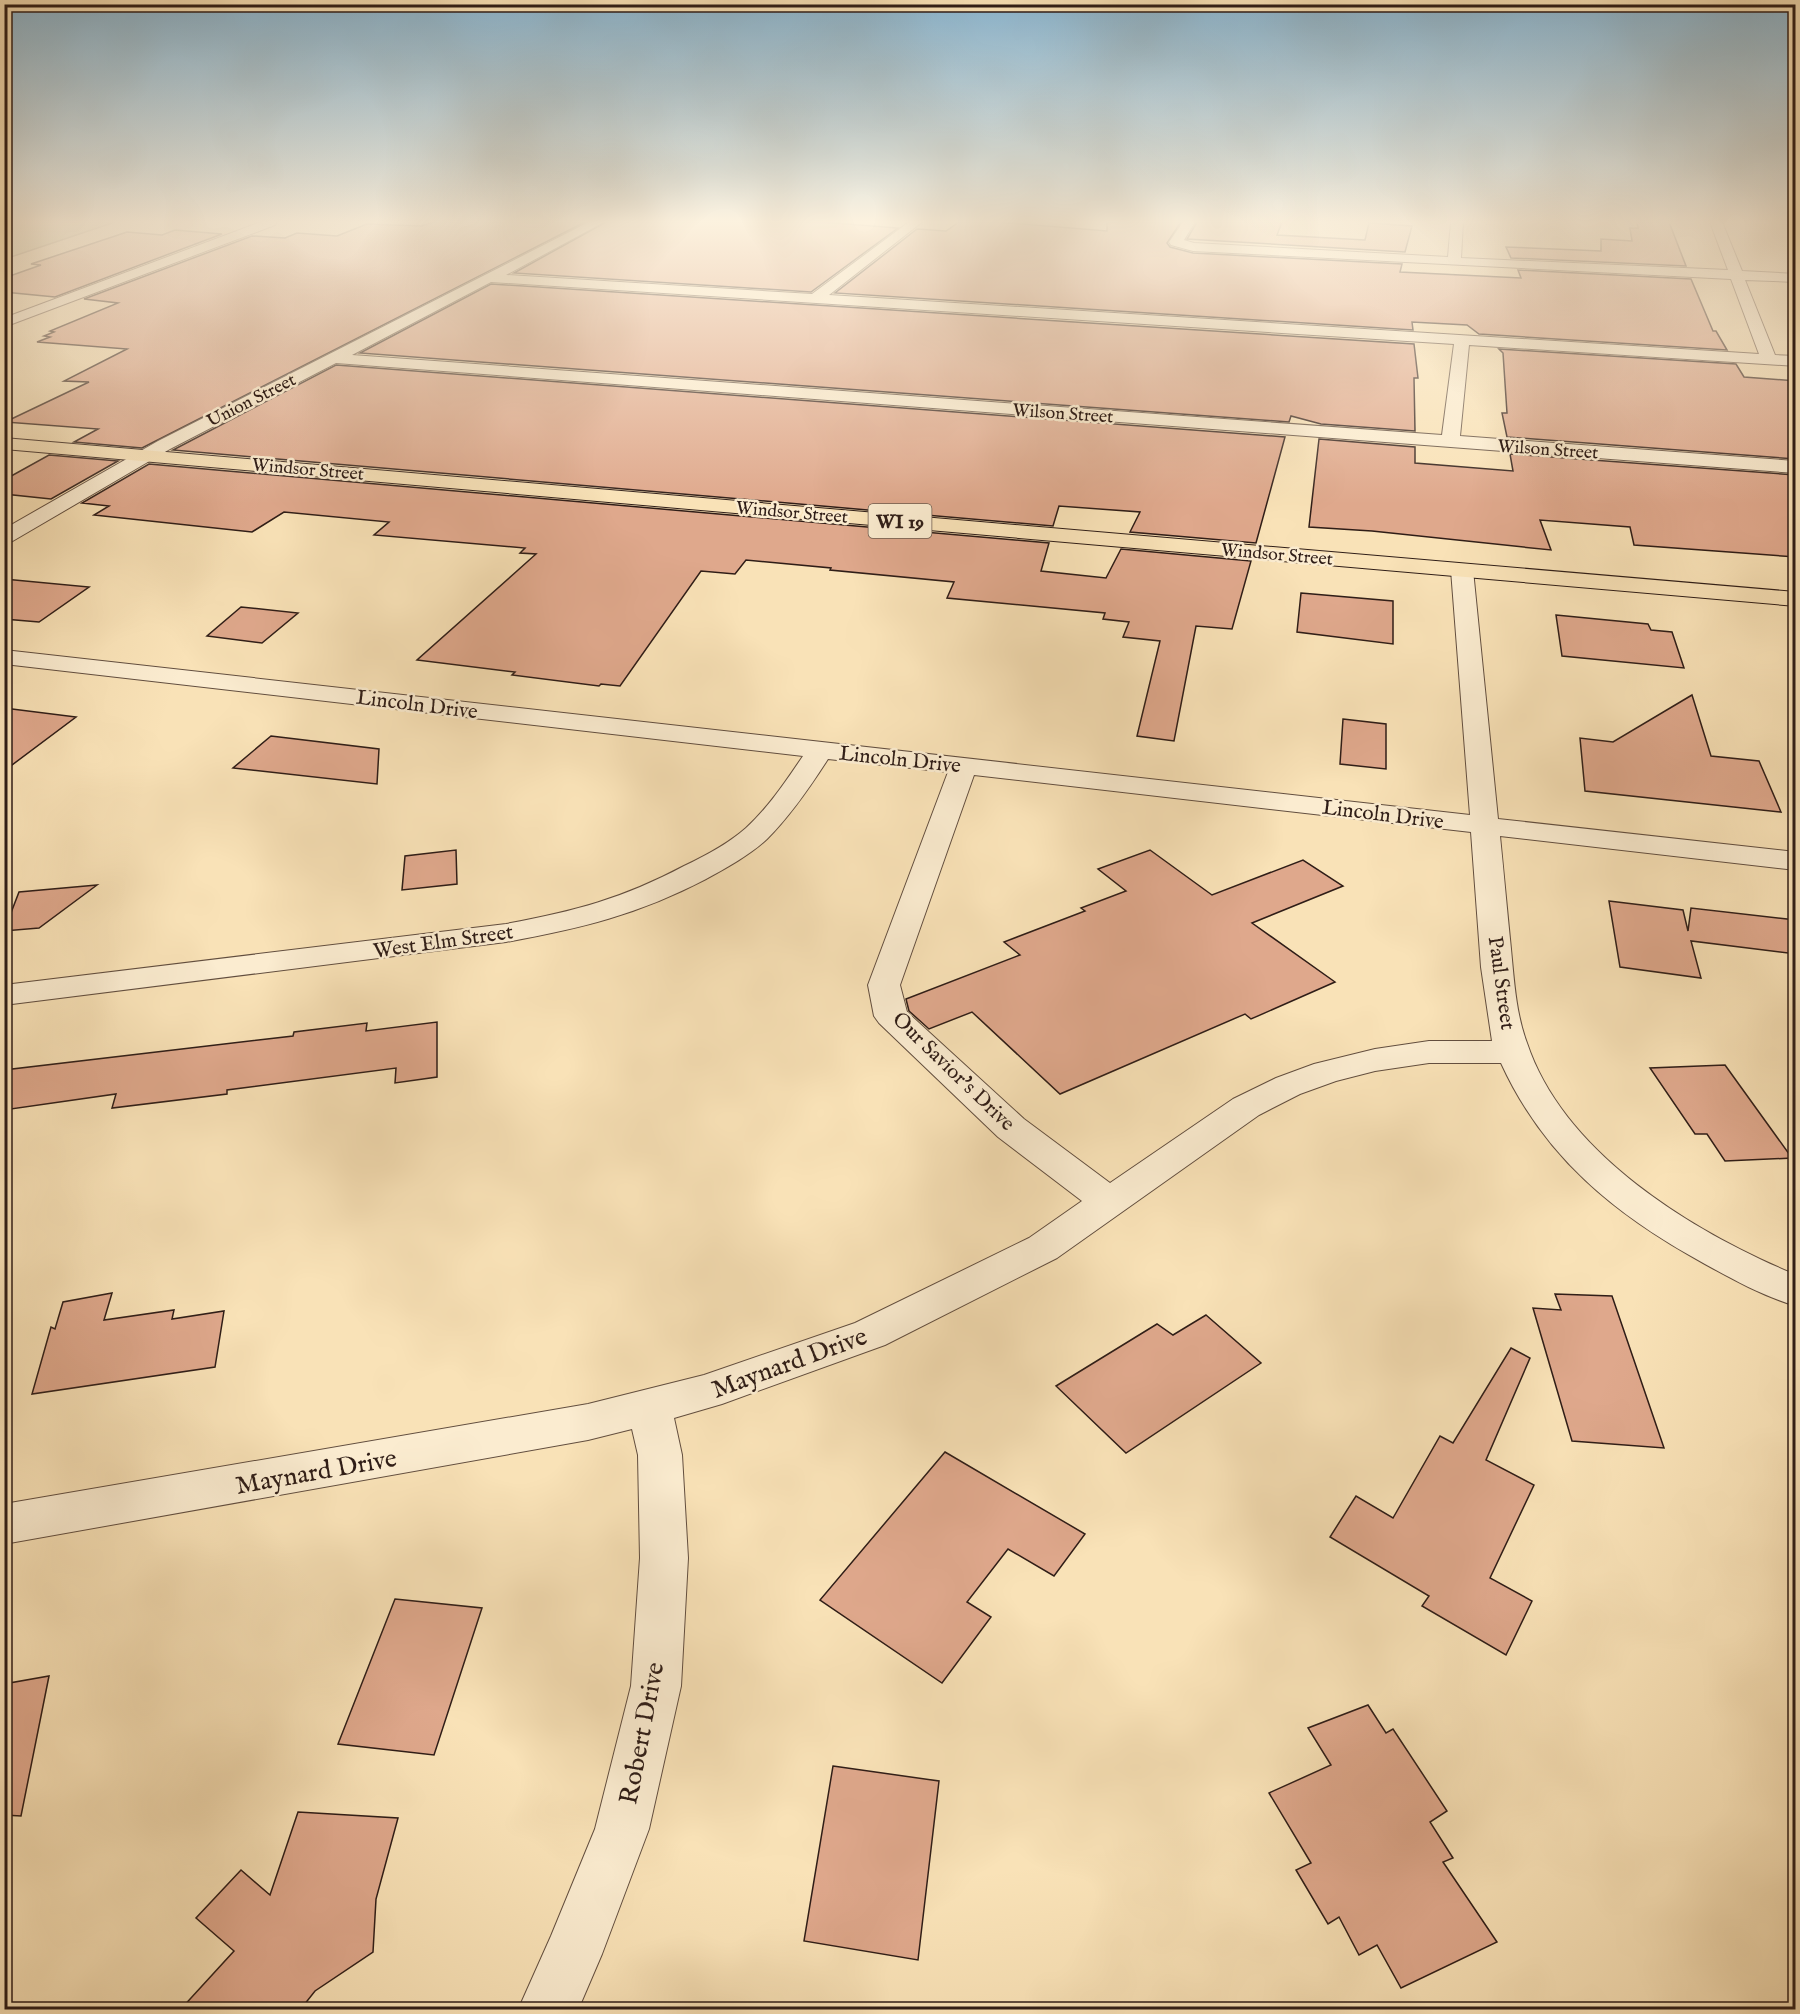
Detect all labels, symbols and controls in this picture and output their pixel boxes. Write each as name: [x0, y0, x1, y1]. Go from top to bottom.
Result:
street label: Union Street: [203, 369, 300, 434]
street label: Wilson Street: [1012, 399, 1114, 429]
street label: Wilson Street: [1497, 435, 1599, 465]
street label: Windsor Street: [251, 454, 365, 487]
street label: Windsor Street: [735, 497, 849, 530]
road number: WI 19: [868, 504, 932, 538]
street label: Windsor Street: [1220, 539, 1334, 572]
street label: Lincoln Drive: [354, 685, 480, 726]
street label: Lincoln Drive: [838, 741, 962, 780]
street label: Lincoln Drive: [1320, 795, 1446, 836]
street label: West Elm Street: [371, 919, 515, 966]
street label: Paul Street: [1481, 935, 1520, 1032]
street label: Our Savior's Drive: [886, 1007, 1020, 1138]
street label: Maynard Drive: [707, 1320, 872, 1407]
street label: Maynard Drive: [233, 1442, 399, 1503]
street label: Robert Drive: [613, 1659, 672, 1807]

